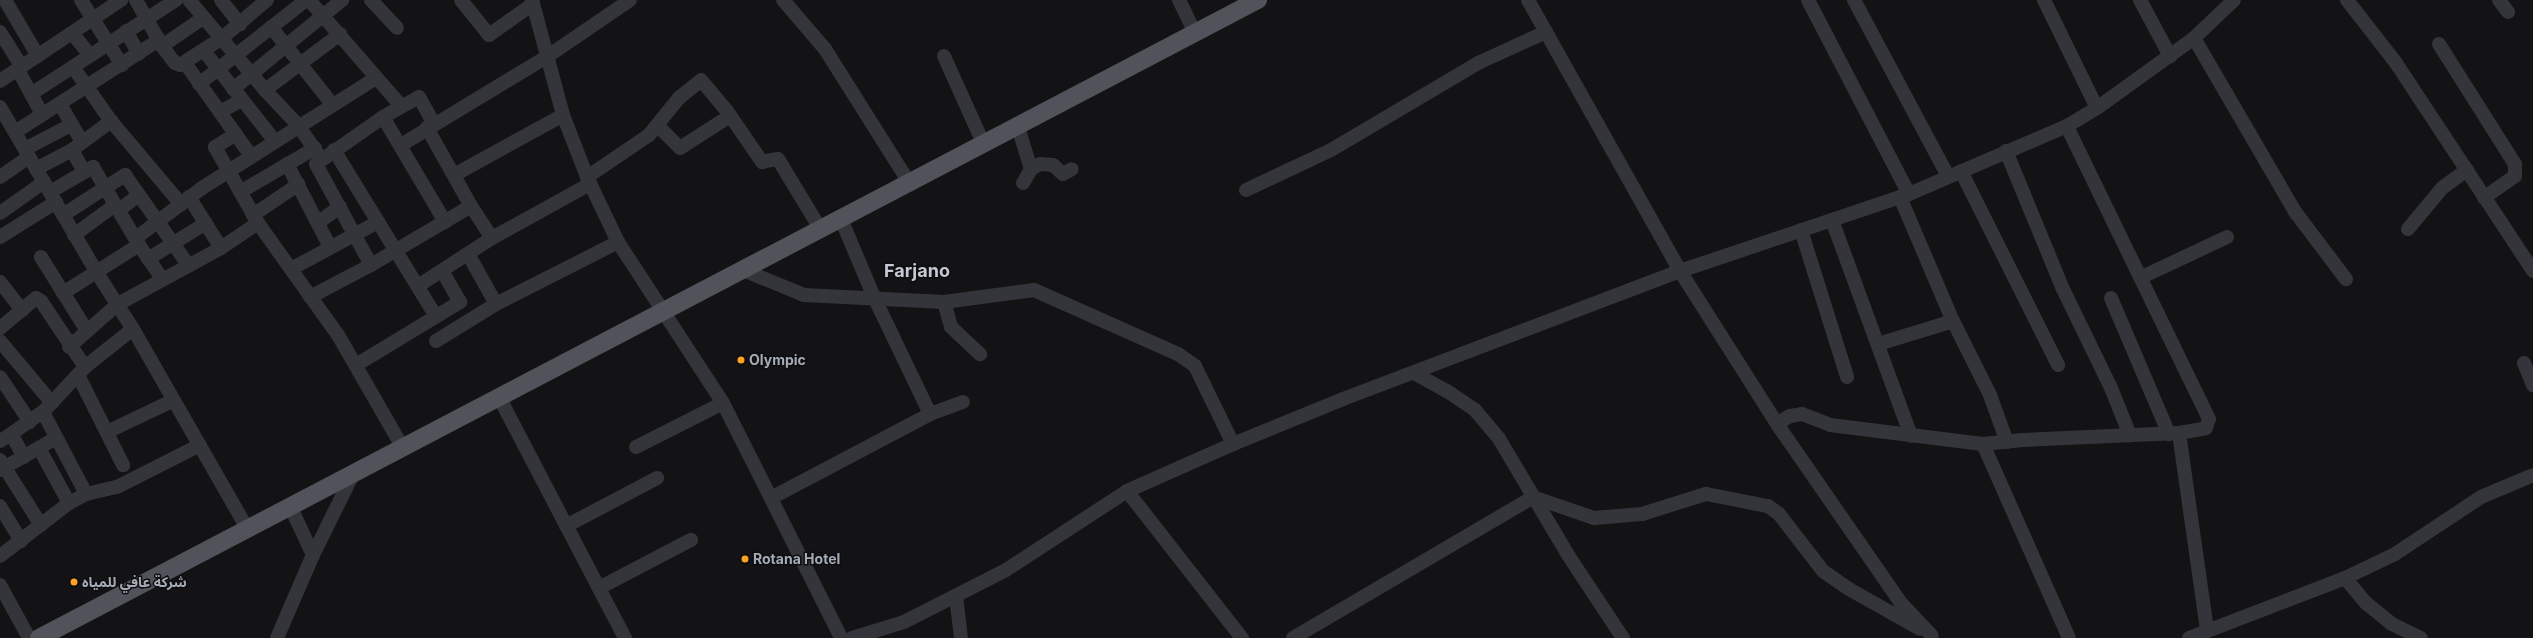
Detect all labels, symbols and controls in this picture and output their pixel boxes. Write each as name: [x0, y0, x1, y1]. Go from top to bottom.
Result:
district label: Farjano: [884, 260, 950, 282]
place label: Olympic: [749, 352, 806, 368]
marker: Olympic: [736, 355, 746, 365]
place label: Rotana Hotel: [753, 551, 840, 567]
marker: Rotana Hotel: [740, 554, 750, 564]
place label: شركة عافي للمياه: [82, 574, 187, 590]
marker: شركة عافي للمياه: [69, 577, 79, 587]

